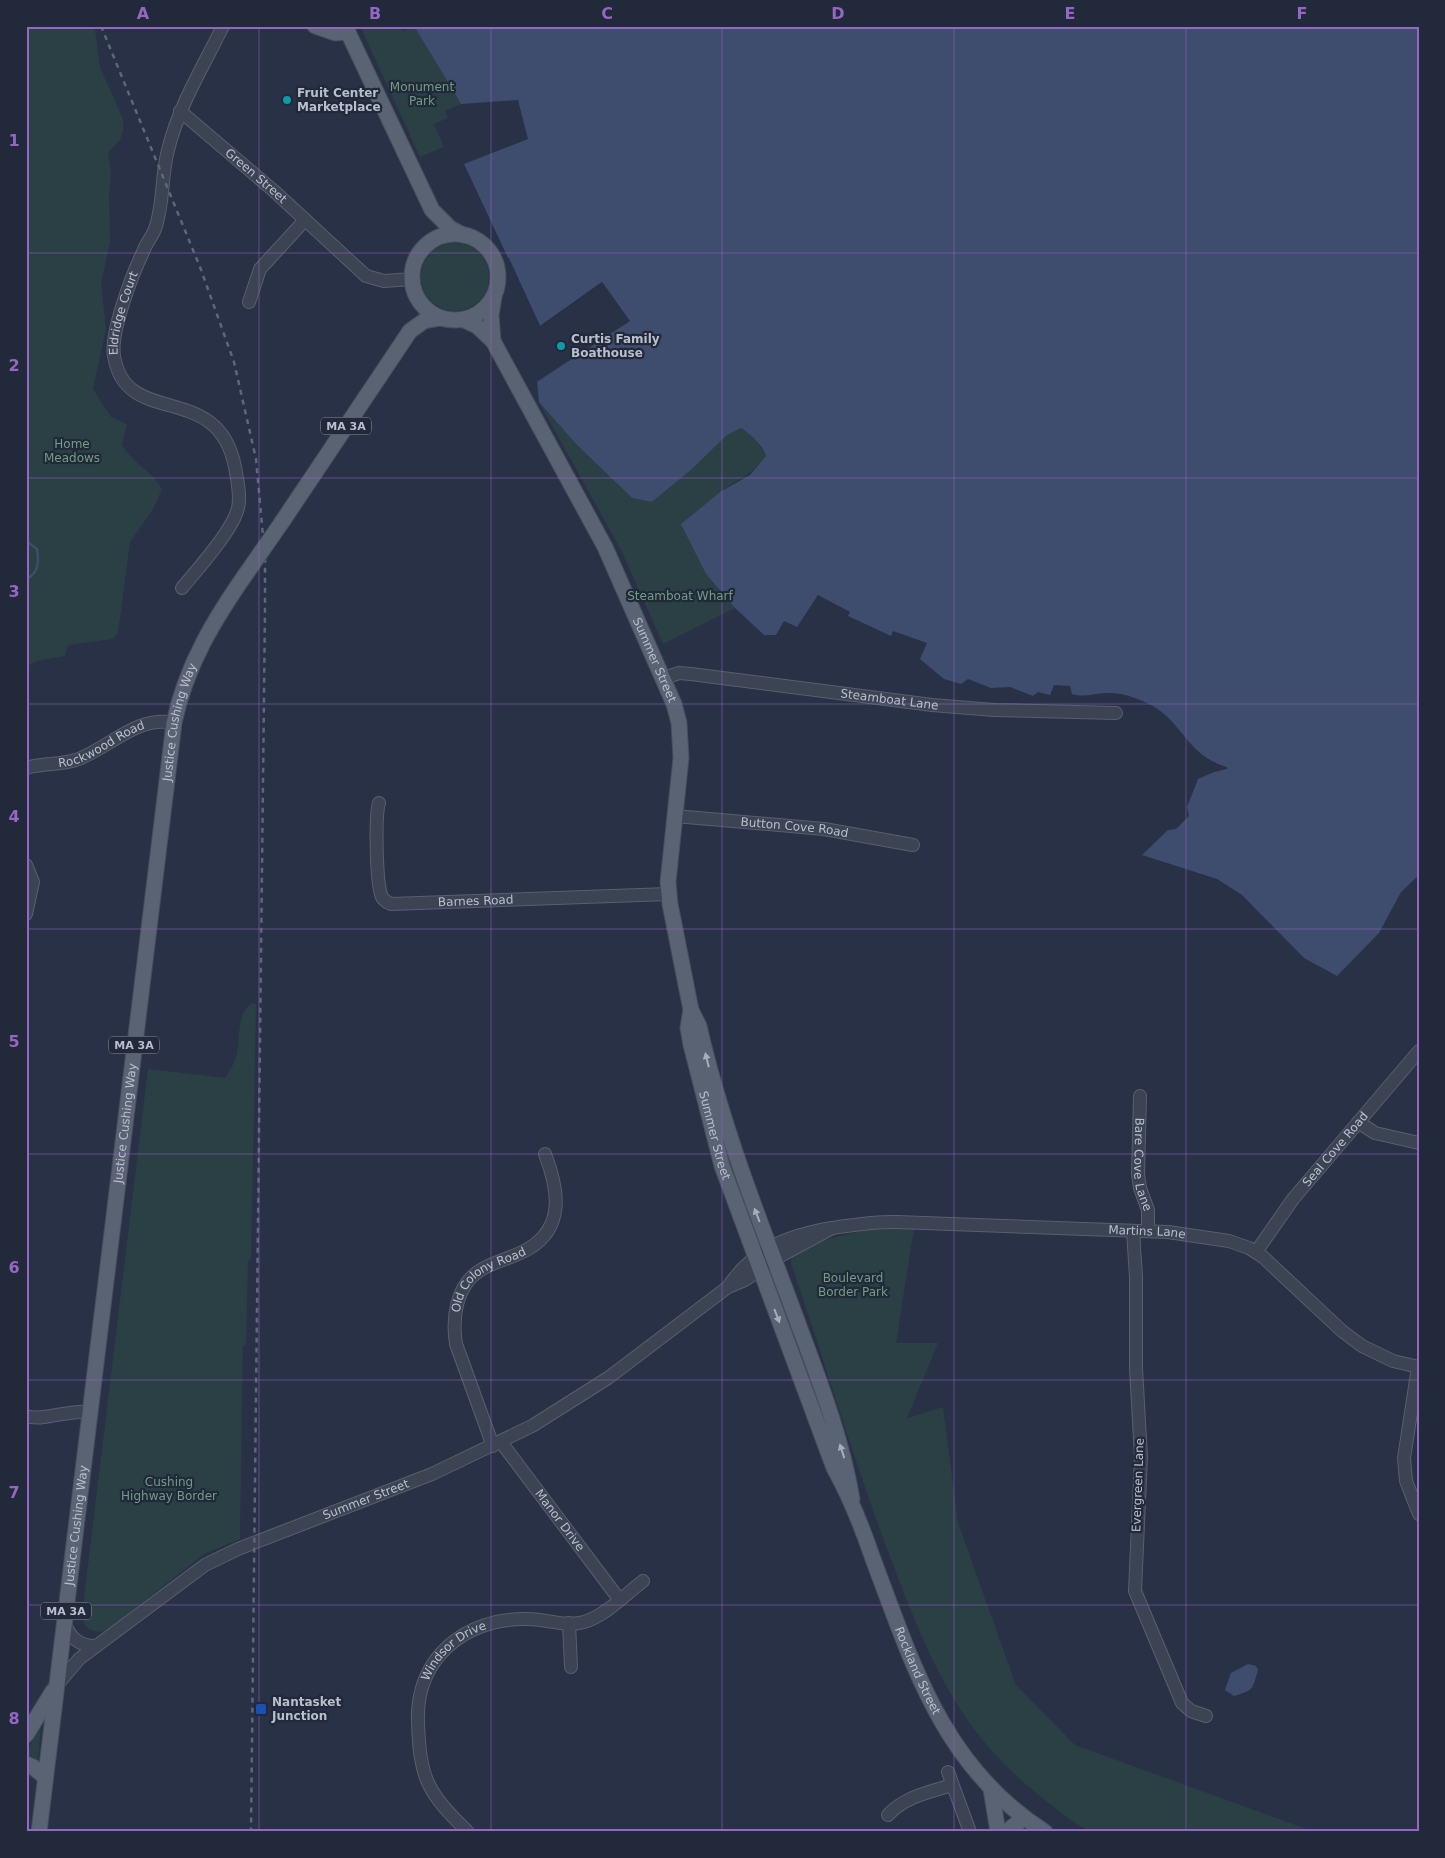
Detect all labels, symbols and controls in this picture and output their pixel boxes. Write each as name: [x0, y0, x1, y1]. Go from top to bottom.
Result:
text: A: [137, 4, 150, 23]
text: B: [369, 4, 381, 23]
text: C: [601, 4, 613, 23]
text: D: [831, 4, 845, 23]
text: E: [1065, 4, 1075, 23]
text: F: [1297, 4, 1307, 23]
park label: Monument Park: [390, 80, 454, 108]
place label: Fruit Center Marketplace: [297, 86, 381, 114]
marker: Fruit Center Marketplace: [281, 94, 293, 106]
text: 1: [8, 131, 20, 150]
street label: Green Street: [222, 146, 290, 206]
street label: Eldridge Court: [106, 269, 141, 355]
place label: Curtis Family Boathouse: [571, 332, 660, 360]
marker: Curtis Family Boathouse: [555, 340, 567, 352]
text: 2: [8, 356, 20, 375]
road number: MA 3A: [321, 418, 371, 434]
park label: Home Meadows: [44, 437, 100, 465]
text: 3: [8, 582, 20, 601]
park label: Steamboat Wharf: [627, 589, 734, 603]
street label: Summer Street: [630, 615, 679, 705]
street label: Justice Cushing Way: [160, 661, 200, 783]
street label: Steamboat Lane: [840, 686, 939, 713]
street label: Rockwood Road: [57, 718, 146, 770]
text: 4: [8, 807, 20, 826]
street label: Button Cove Road: [740, 815, 849, 840]
street label: Barnes Road: [438, 893, 514, 909]
text: 5: [8, 1032, 20, 1051]
road number: MA 3A: [109, 1036, 159, 1054]
one-way arrow: [703, 1053, 711, 1068]
street label: Justice Cushing Way: [111, 1062, 140, 1185]
street label: Summer Street: [696, 1090, 734, 1182]
street label: Seal Cove Road: [1300, 1109, 1371, 1189]
street label: Bare Cove Lane: [1131, 1118, 1155, 1213]
one-way arrow: [753, 1207, 761, 1222]
street label: Martins Lane: [1108, 1223, 1187, 1242]
street label: Old Colony Road: [449, 1244, 528, 1314]
text: 6: [8, 1258, 20, 1277]
park label: Boulevard Border Park: [818, 1271, 888, 1299]
one-way arrow: [773, 1309, 781, 1324]
street label: Evergreen Lane: [1129, 1438, 1147, 1532]
one-way arrow: [838, 1444, 845, 1459]
street label: Justice Cushing Way: [62, 1464, 91, 1587]
park label: Cushing Highway Border: [121, 1475, 217, 1503]
street label: Summer Street: [321, 1476, 411, 1523]
text: 7: [8, 1483, 20, 1502]
street label: Manor Drive: [532, 1487, 588, 1554]
road number: MA 3A: [41, 1602, 91, 1620]
street label: Windsor Drive: [418, 1618, 488, 1683]
street label: Rockland Street: [892, 1625, 944, 1717]
place label: Nantasket Junction: [271, 1695, 341, 1723]
marker: Nantasket Junction: [254, 1702, 268, 1716]
text: 8: [8, 1709, 20, 1728]

